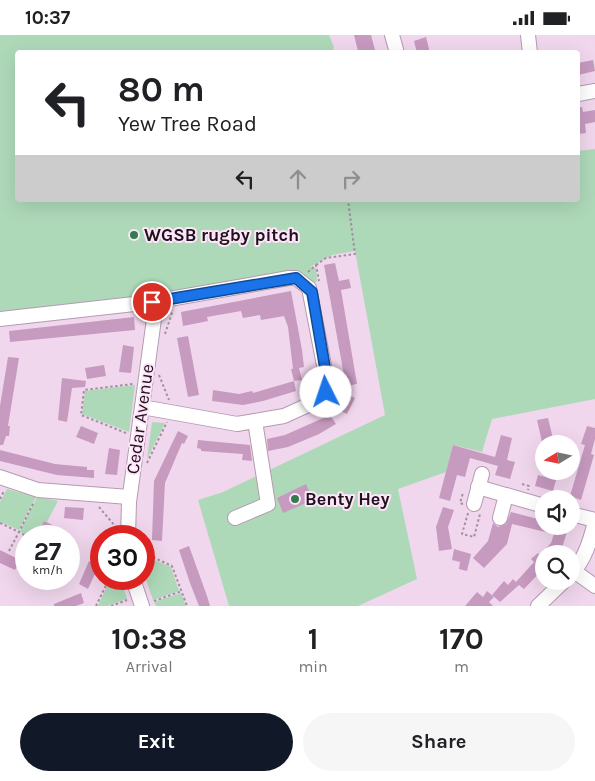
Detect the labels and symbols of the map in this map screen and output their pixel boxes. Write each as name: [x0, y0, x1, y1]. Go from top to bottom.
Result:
place label: WGSB rugby pitch: [144, 224, 299, 246]
marker: WGSB rugby pitch: [128, 229, 140, 241]
pin: [131, 281, 173, 323]
street label: Cedar Avenue: [121, 363, 159, 475]
position arrow: [299, 365, 351, 417]
north arrow: [535, 435, 580, 480]
place label: Benty Hey: [305, 488, 389, 510]
marker: Benty Hey: [289, 493, 301, 505]
speed limit sign: 30: [90, 525, 155, 590]

